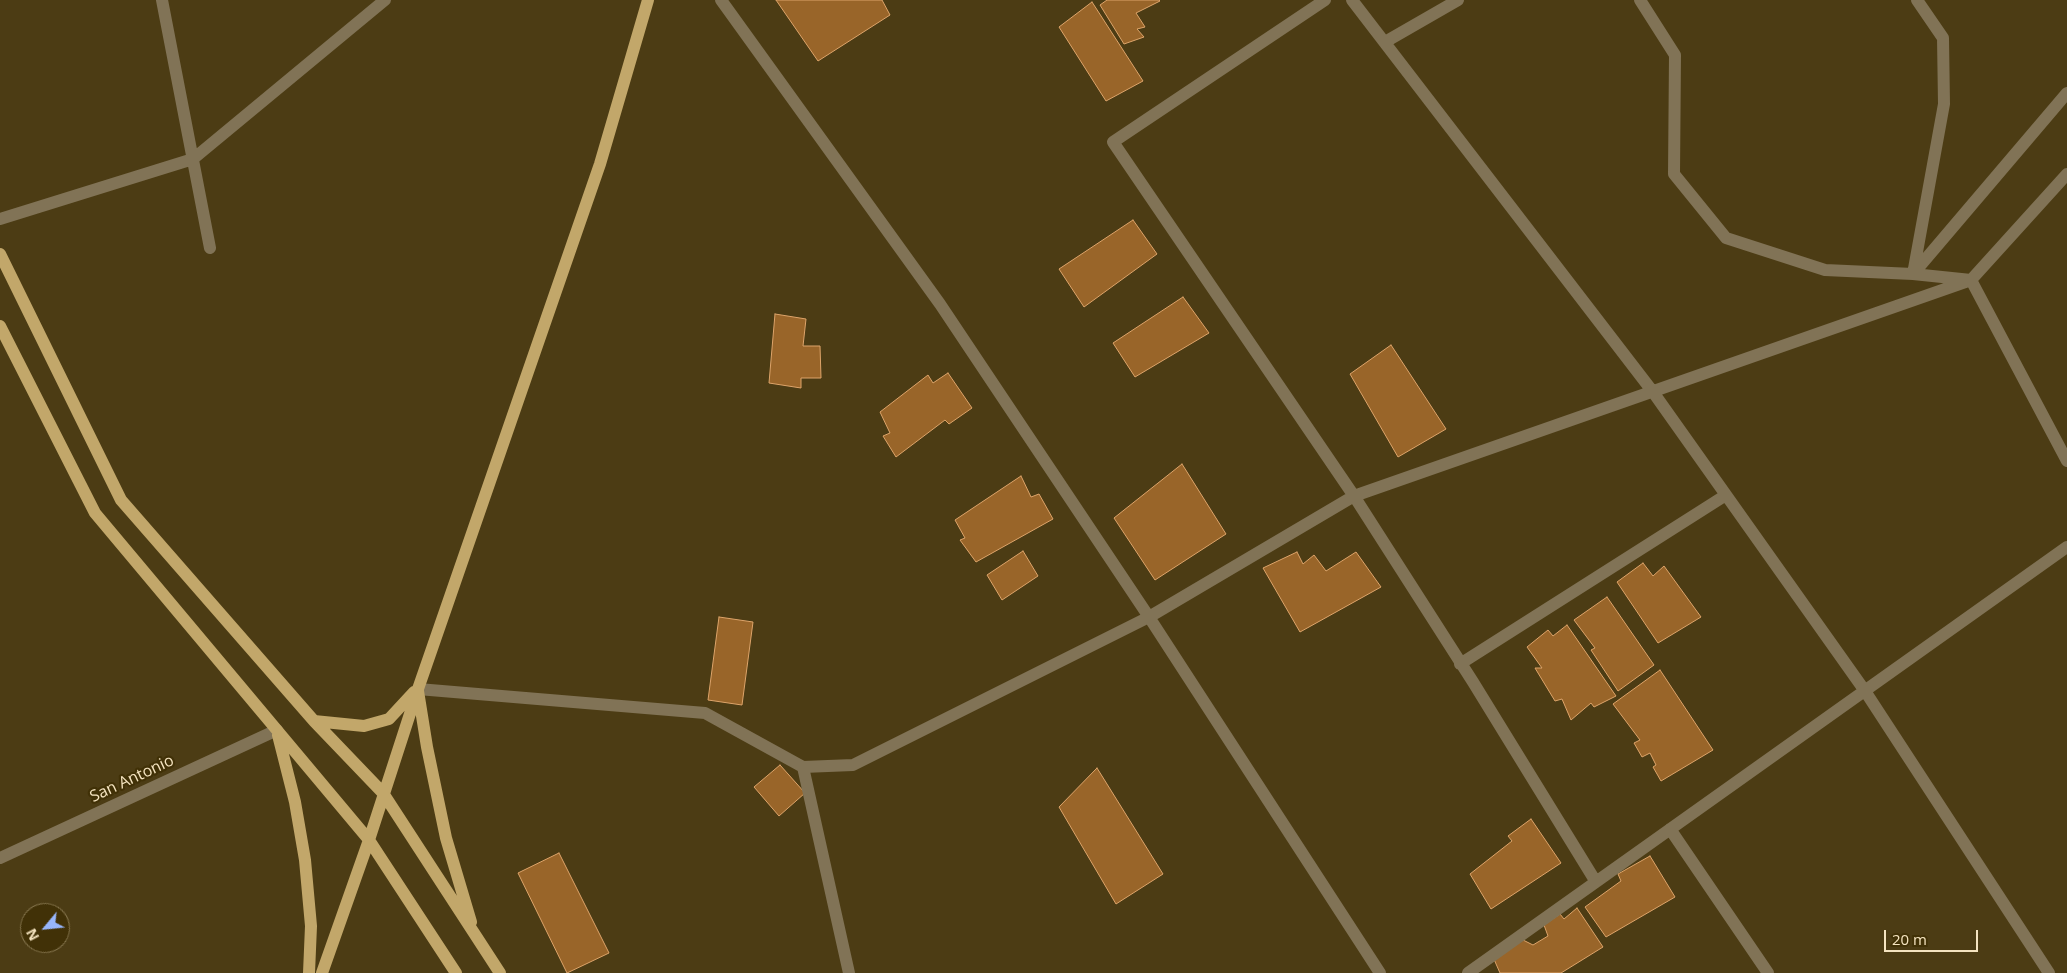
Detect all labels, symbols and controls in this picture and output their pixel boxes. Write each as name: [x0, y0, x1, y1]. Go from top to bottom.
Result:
street label: San Antonio: [87, 751, 177, 807]
north arrow: [20, 903, 70, 953]
scale bar: [1887, 920, 1981, 952]
text: N: [21, 925, 43, 944]
text: 20 m: [1892, 929, 1927, 949]

